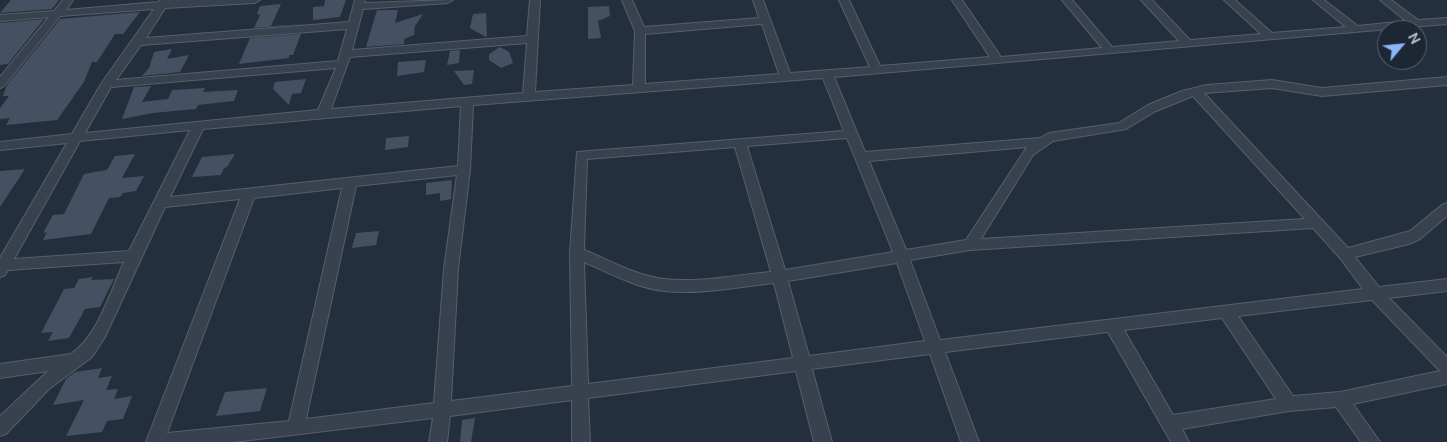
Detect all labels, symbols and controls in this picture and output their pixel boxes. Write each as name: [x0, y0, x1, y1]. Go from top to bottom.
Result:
north arrow: [1377, 20, 1427, 70]
text: N: [1405, 30, 1424, 47]

